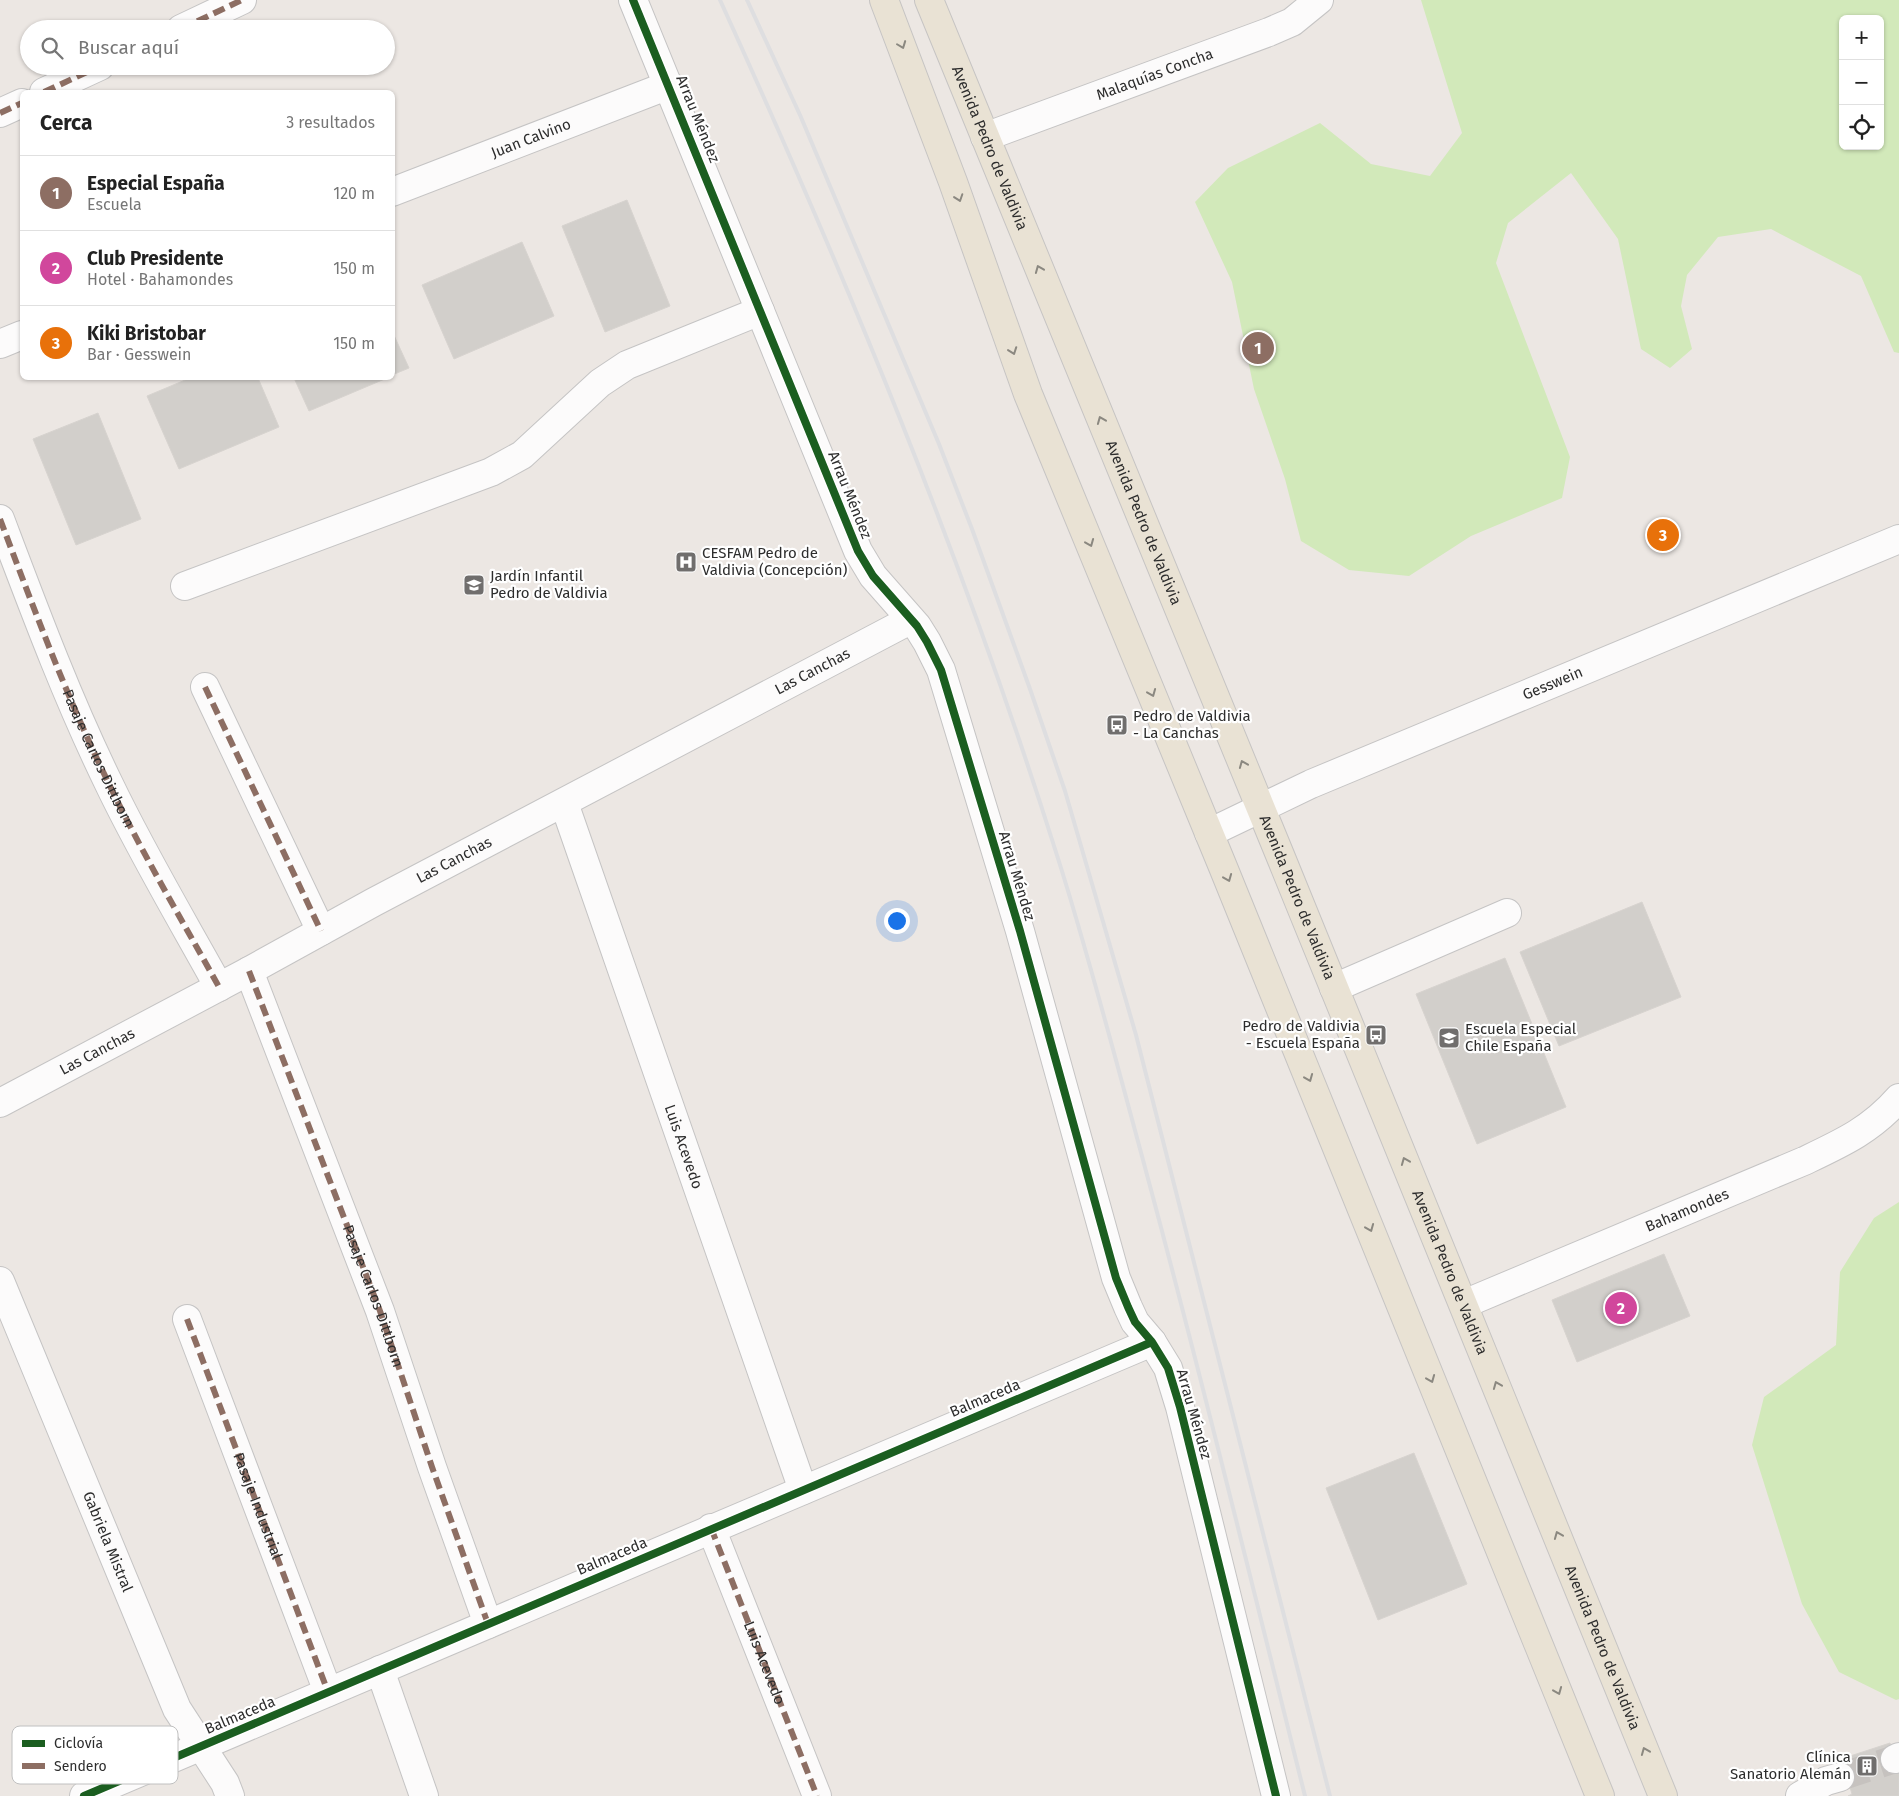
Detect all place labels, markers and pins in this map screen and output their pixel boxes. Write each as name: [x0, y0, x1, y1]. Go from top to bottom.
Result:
pin: 1: [1242, 329, 1274, 367]
pin: 3: [1647, 516, 1679, 554]
place label: CESFAM Pedro de Valdivia (Concepción): [702, 544, 847, 579]
hospital icon: CESFAM Pedro de Valdivia (Concepción): [674, 550, 698, 574]
place label: Jardín Infantil Pedro de Valdivia: [490, 567, 608, 602]
school or university icon: Jardín Infantil Pedro de Valdivia: [462, 573, 486, 597]
place label: Pedro de Valdivia - La Canchas: [1133, 707, 1251, 742]
bus stop icon: Pedro de Valdivia - La Canchas: [1105, 713, 1129, 737]
place label: Pedro de Valdivia - Escuela España: [1242, 1017, 1360, 1052]
place label: Escuela Especial Chile España: [1465, 1020, 1577, 1055]
bus stop icon: Pedro de Valdivia - Escuela España: [1364, 1023, 1388, 1047]
school or university icon: Escuela Especial Chile España: [1437, 1026, 1461, 1050]
pin: 2: [1605, 1289, 1637, 1327]
place label: Clínica Sanatorio Alemán: [1730, 1748, 1851, 1783]
building icon: Clínica Sanatorio Alemán: [1855, 1754, 1879, 1778]

